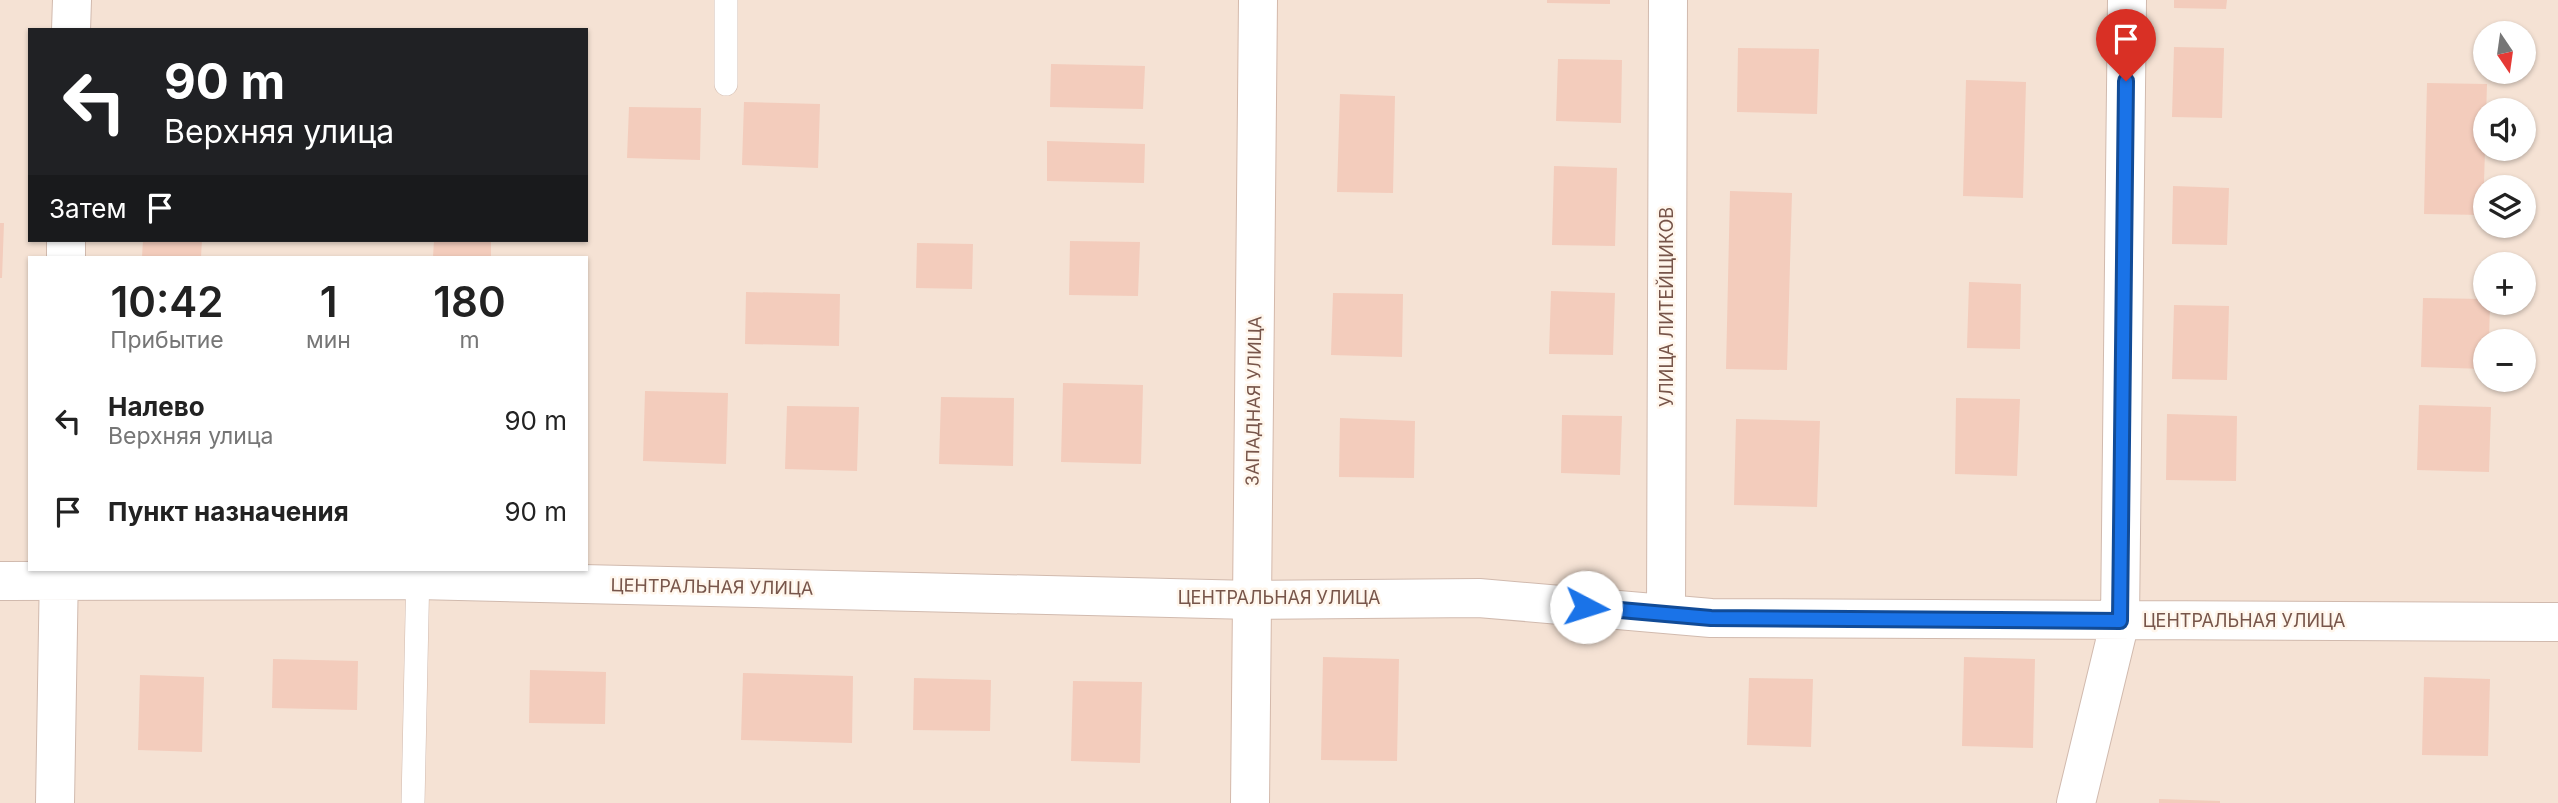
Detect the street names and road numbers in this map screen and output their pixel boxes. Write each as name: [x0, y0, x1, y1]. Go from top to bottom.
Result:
street label: УЛИЦА ЛИТЕЙЩИКОВ: [1655, 207, 1677, 407]
street label: ЗАПАДНАЯ УЛИЦА: [1242, 316, 1265, 486]
street label: ЦЕНТРАЛЬНАЯ УЛИЦА: [610, 574, 814, 599]
street label: ЦЕНТРАЛЬНАЯ УЛИЦА: [1178, 587, 1380, 608]
street label: ЦЕНТРАЛЬНАЯ УЛИЦА: [2143, 610, 2345, 631]

